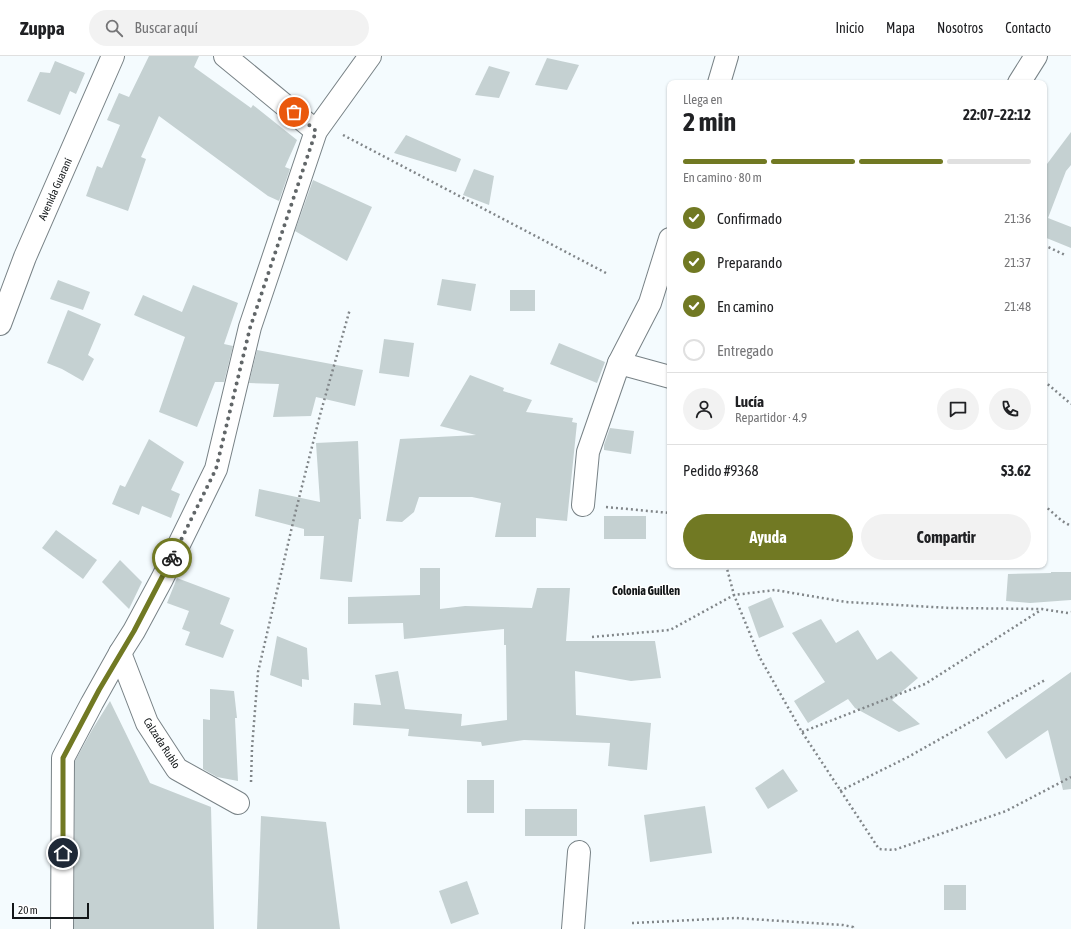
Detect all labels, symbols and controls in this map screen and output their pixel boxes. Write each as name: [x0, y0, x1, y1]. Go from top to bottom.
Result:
search box: [89, 10, 369, 46]
text: Zuppa: [20, 17, 65, 39]
icon: search: [103, 17, 125, 39]
text: Buscar aquí: [135, 19, 198, 36]
text: Inicio: [835, 20, 864, 36]
text: Mapa: [886, 20, 915, 36]
text: Nosotros: [937, 20, 983, 36]
text: Contacto: [1005, 20, 1051, 36]
text: Llega en: [683, 92, 723, 107]
pin: [277, 95, 311, 129]
icon: bag: [283, 101, 305, 123]
text: 22:07–22:12: [963, 106, 1031, 123]
text: 2 min: [683, 107, 736, 137]
street label: Avenida Guaraní: [36, 156, 74, 222]
text: En camino · 80 m: [683, 170, 762, 185]
icon: check: [683, 207, 705, 229]
text: Confirmado: [717, 210, 782, 227]
text: 21:36: [1004, 211, 1031, 226]
icon: check: [683, 251, 705, 273]
text: Preparando: [717, 254, 782, 271]
text: 21:37: [1004, 255, 1031, 270]
icon: check: [683, 295, 705, 317]
text: En camino: [717, 298, 774, 315]
text: 21:48: [1004, 299, 1031, 314]
text: Entregado: [717, 342, 774, 359]
button: person: [683, 388, 725, 430]
button: chat: [937, 388, 979, 430]
button: phone: [989, 388, 1031, 430]
text: Lucía: [735, 393, 764, 410]
text: Repartidor · 4.9: [735, 410, 807, 425]
text: Pedido #9368: [683, 462, 759, 479]
text: $3.62: [1001, 462, 1031, 479]
button: Ayuda: [683, 514, 853, 560]
button: Compartir: [861, 514, 1031, 560]
courier: [152, 538, 192, 578]
icon: bike: [161, 547, 183, 569]
district label: Colonia Guillen: [612, 584, 680, 598]
street label: Calzada Rublo: [141, 715, 183, 771]
pin: [46, 836, 80, 870]
icon: home: [52, 842, 74, 864]
scale bar: [12, 901, 89, 920]
text: 20 m: [18, 904, 38, 916]

